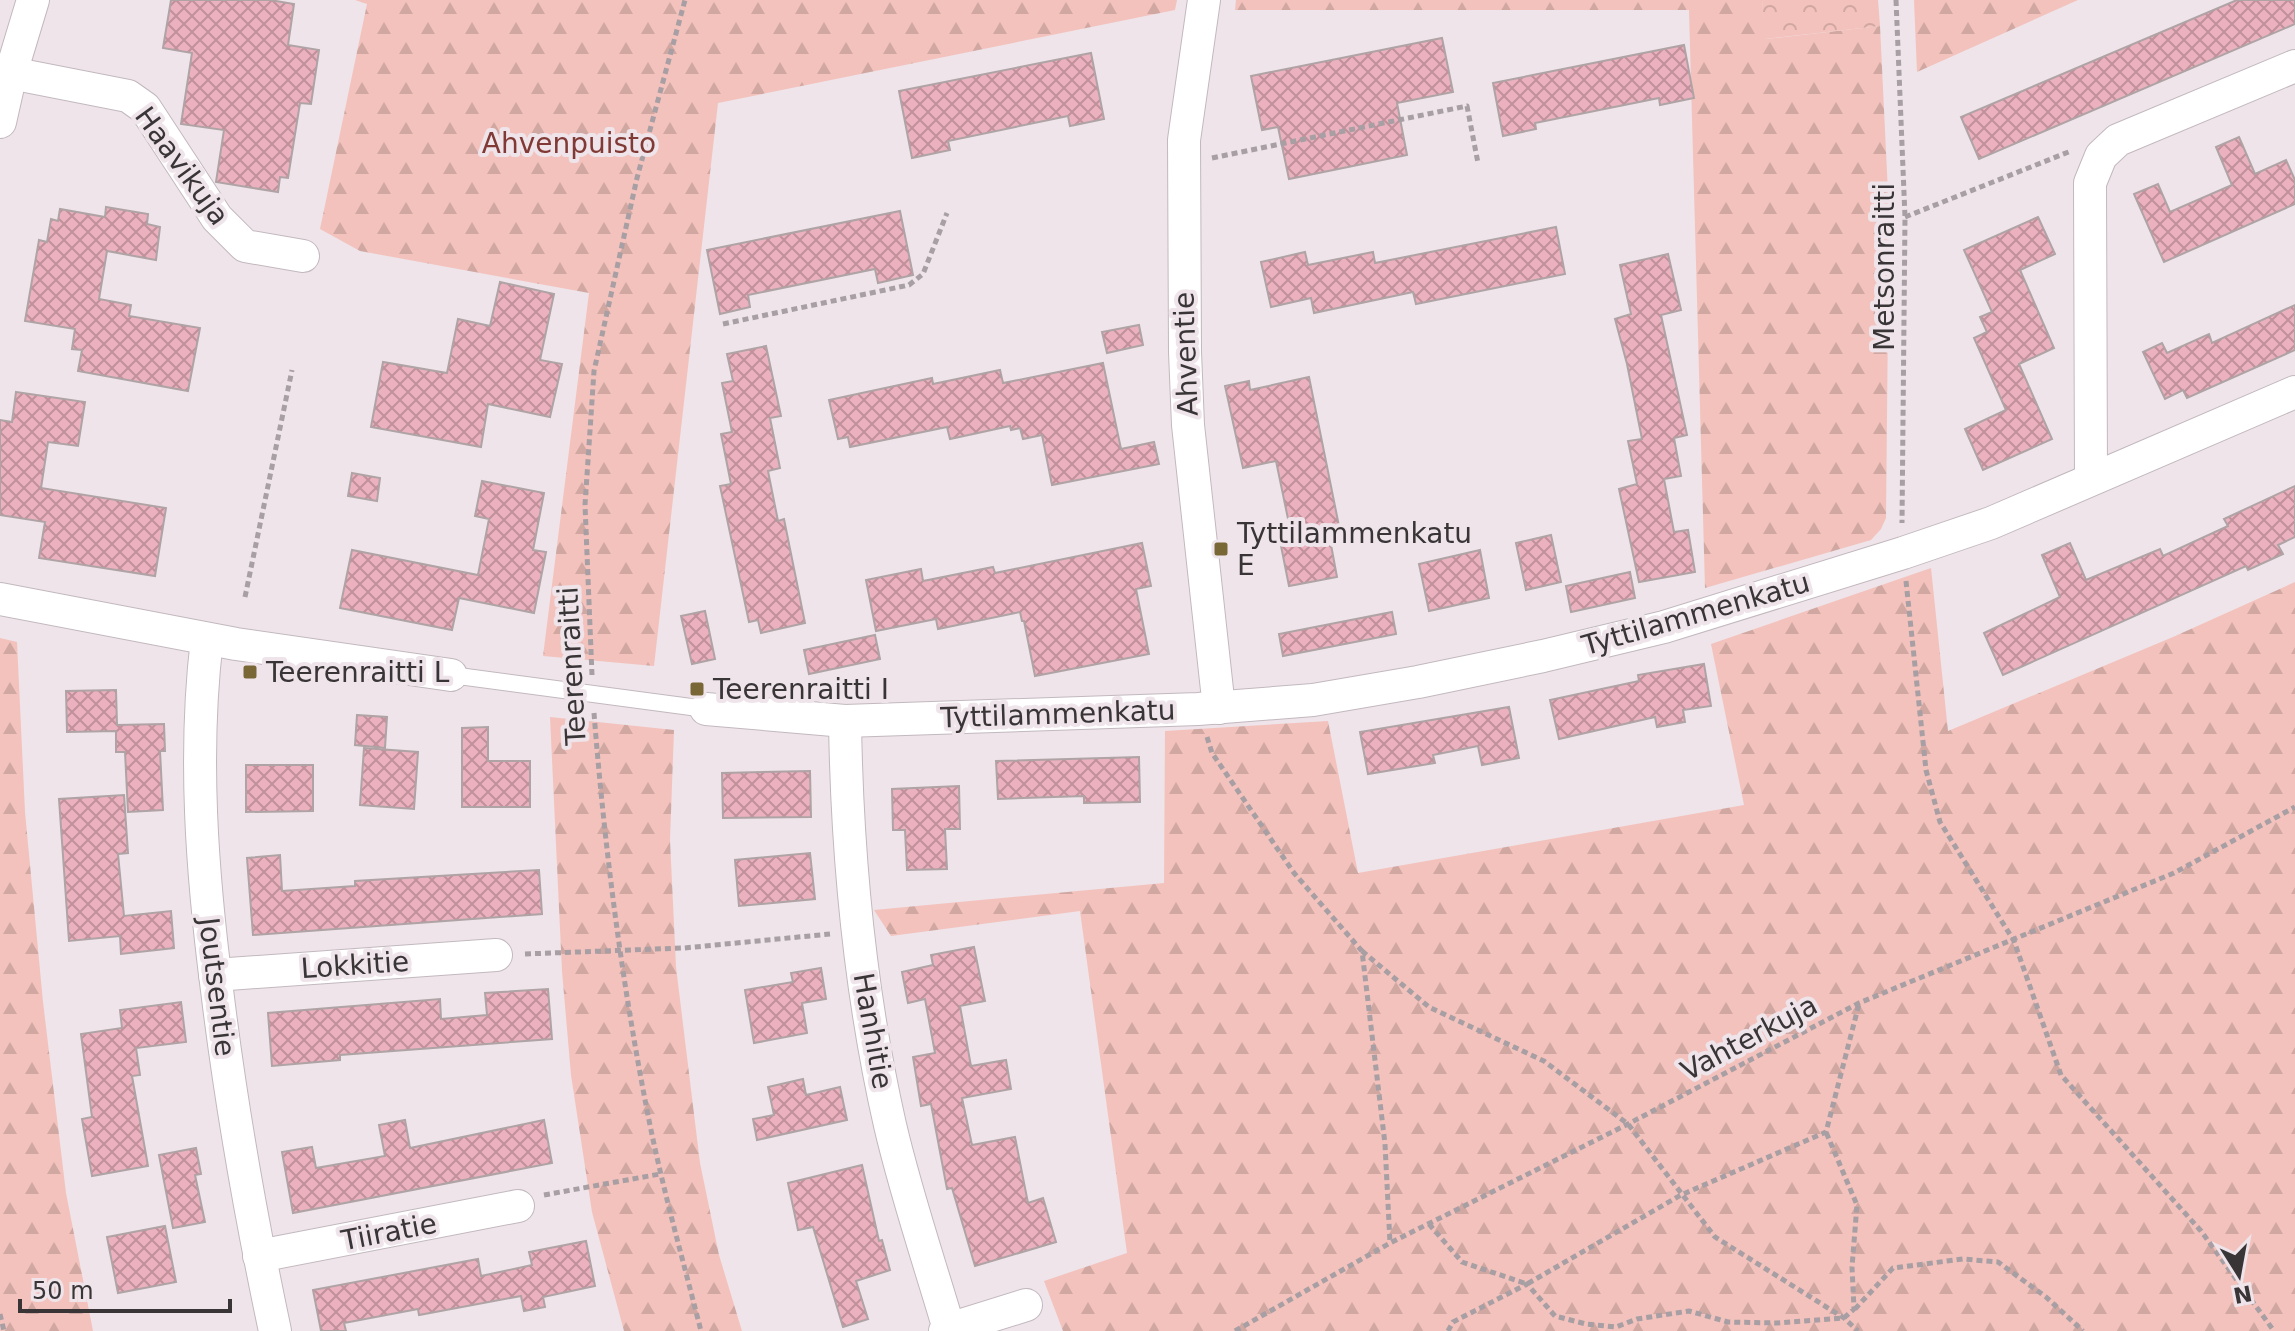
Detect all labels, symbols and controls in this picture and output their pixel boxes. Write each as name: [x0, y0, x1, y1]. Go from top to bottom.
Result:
street label: Haavikuja: [128, 101, 236, 231]
park label: Ahvenpuisto: [482, 127, 656, 160]
street label: Metsonraitti: [1868, 183, 1901, 351]
street label: Ahventie: [1167, 291, 1205, 417]
place label: Tyttilammenkatu E: [1236, 517, 1472, 582]
marker: Tyttilammenkatu E: [1212, 540, 1230, 558]
street label: Tyttilammenkatu: [1577, 566, 1814, 663]
street label: Teerenraitti: [551, 586, 593, 747]
place label: Teerenraitti L: [265, 656, 450, 689]
marker: Teerenraitti L: [241, 663, 259, 681]
place label: Teerenraitti I: [712, 673, 889, 706]
marker: Teerenraitti I: [688, 680, 706, 698]
street label: Tyttilammenkatu: [939, 693, 1176, 735]
street label: Joutsentie: [192, 914, 242, 1058]
street label: Lokkitie: [300, 945, 410, 985]
street label: Hanhitie: [847, 970, 899, 1092]
street label: Vahterkuja: [1675, 988, 1823, 1088]
street label: Tiiratie: [338, 1207, 439, 1258]
north arrow: [2199, 1235, 2279, 1315]
scale bar: [20, 1263, 230, 1313]
text: 50 m: [32, 1277, 94, 1305]
text: N: [2231, 1280, 2254, 1308]

